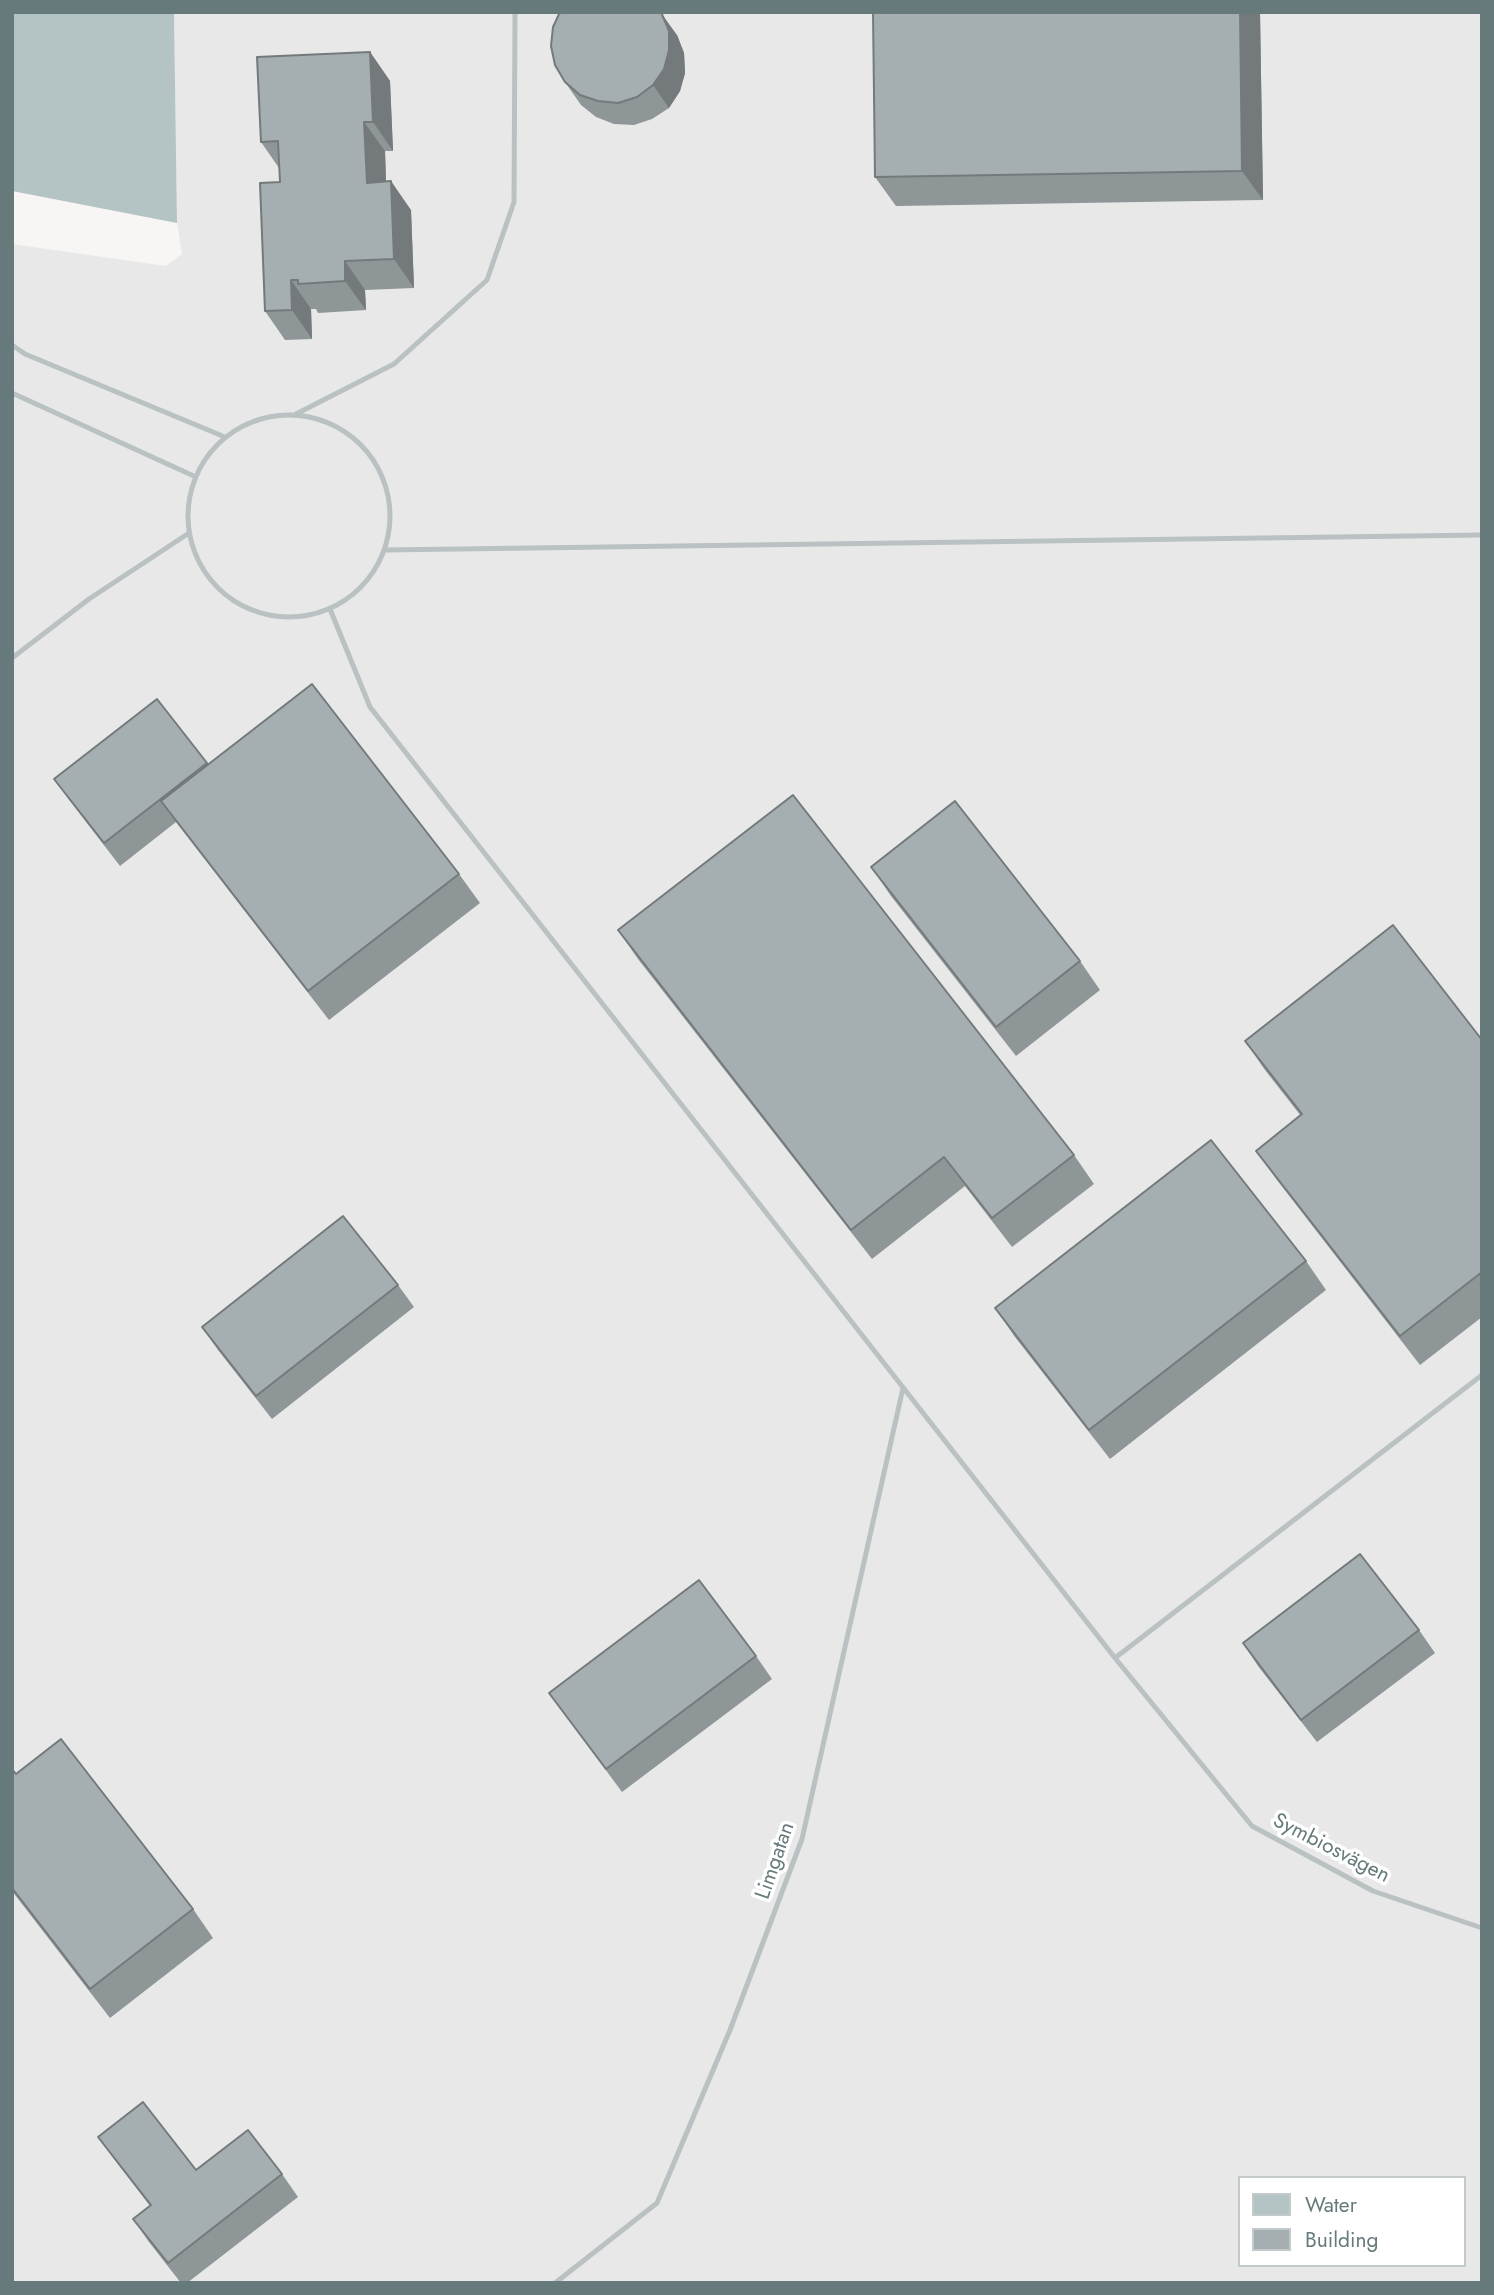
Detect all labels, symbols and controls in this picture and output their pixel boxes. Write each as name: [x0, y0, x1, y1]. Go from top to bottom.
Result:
street label: Symbiosvägen: [1268, 1809, 1394, 1889]
street label: Limgatan: [751, 1819, 801, 1903]
legend: [1238, 2176, 1466, 2267]
text: Water: [1305, 2190, 1357, 2220]
text: Building: [1305, 2225, 1378, 2255]

